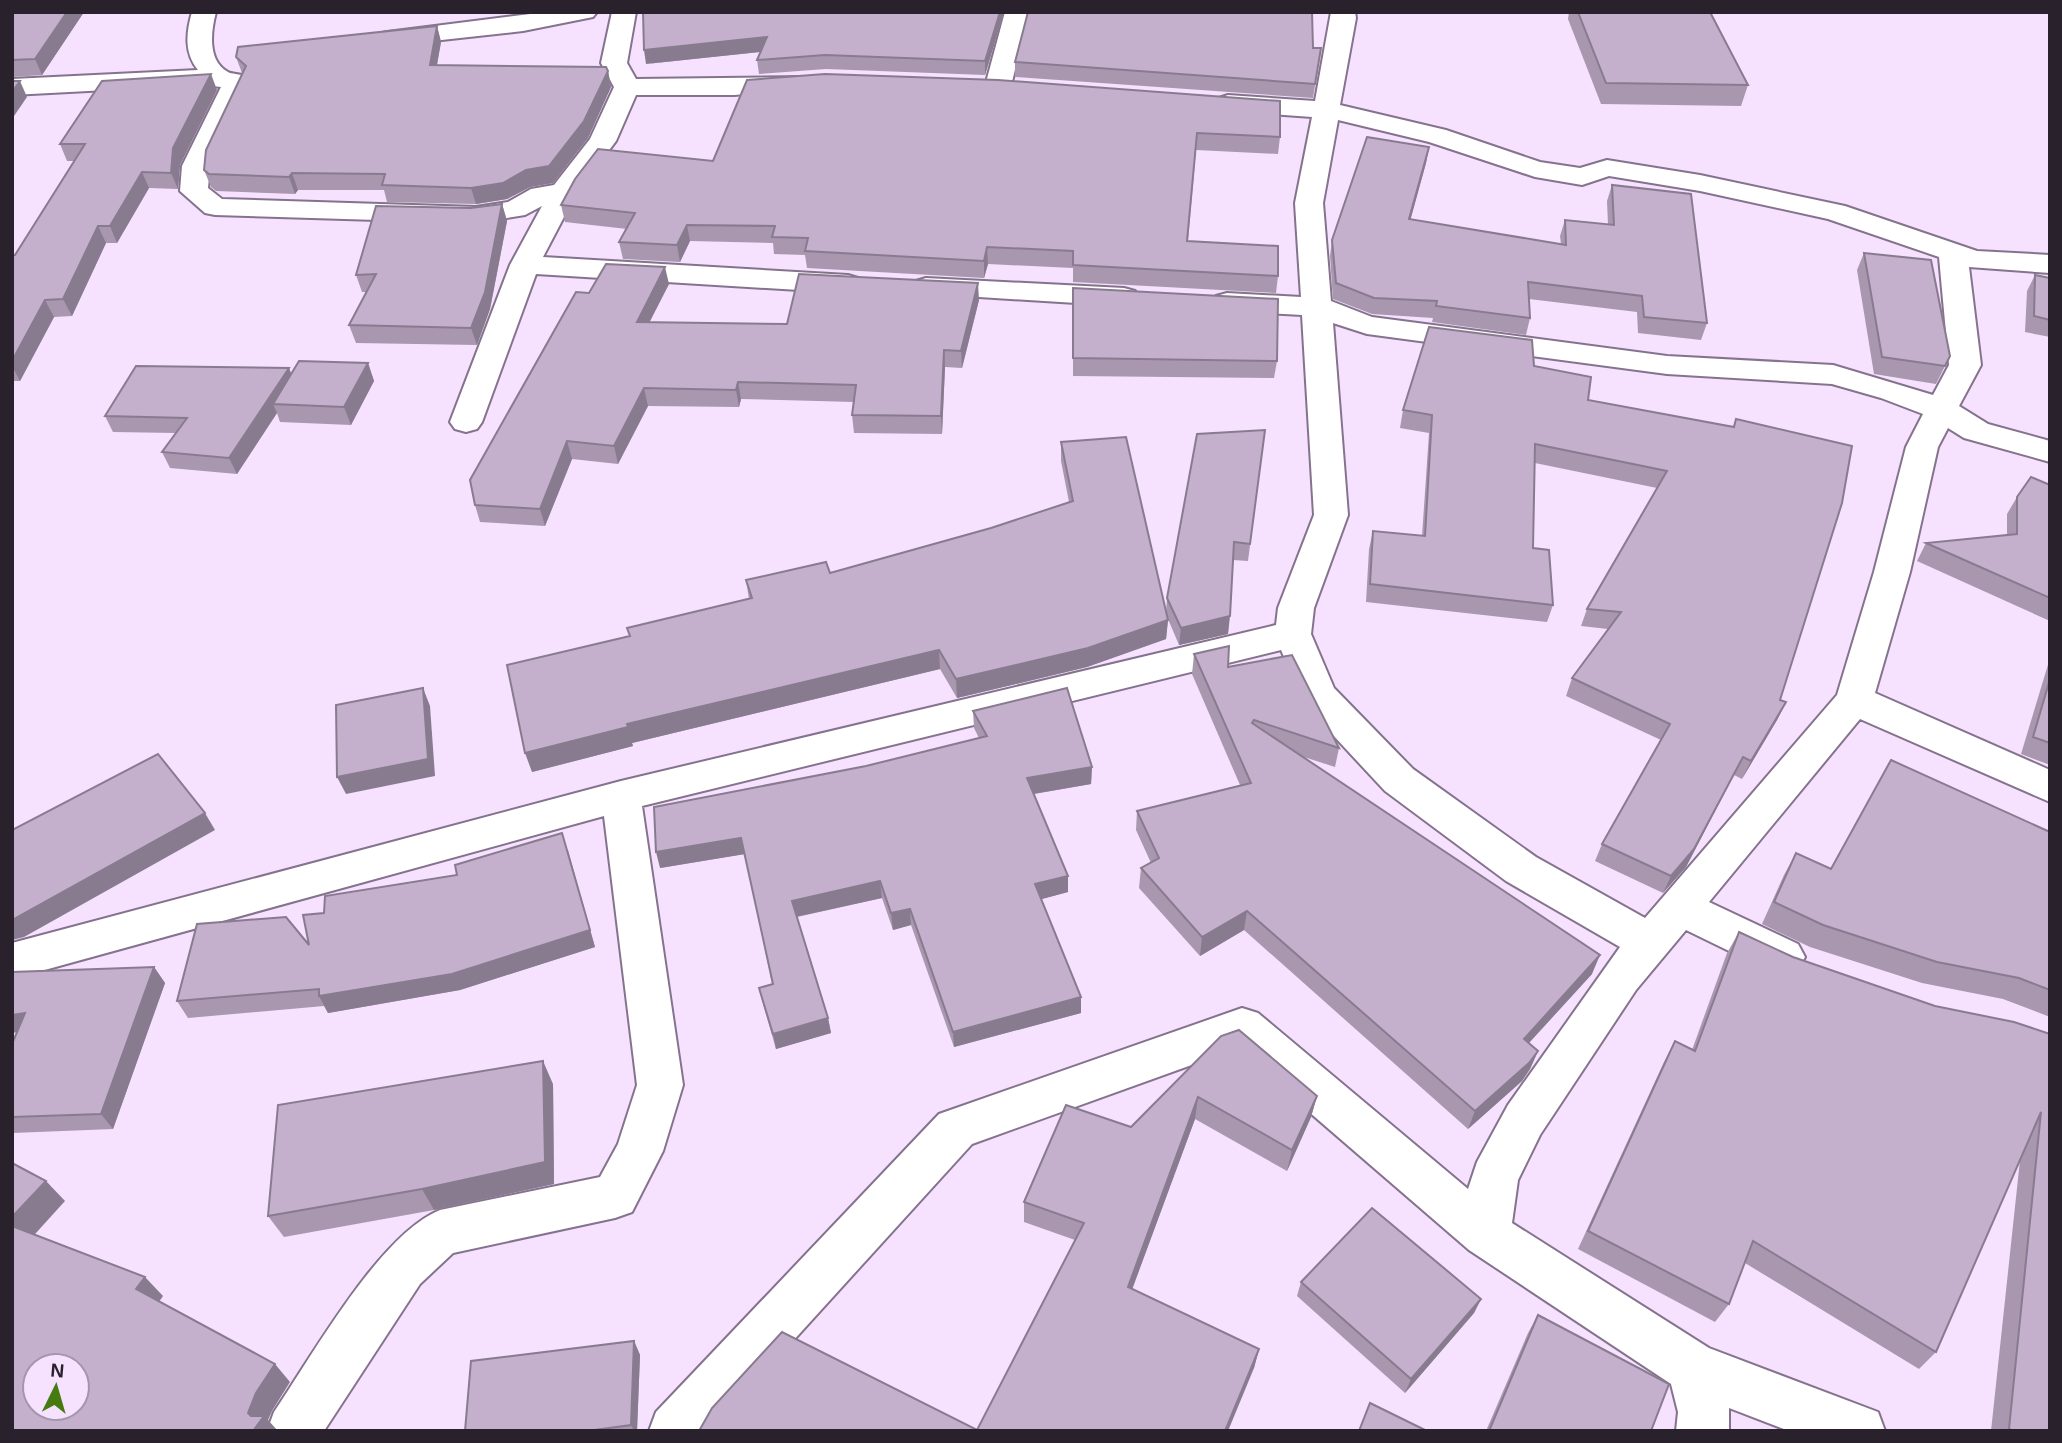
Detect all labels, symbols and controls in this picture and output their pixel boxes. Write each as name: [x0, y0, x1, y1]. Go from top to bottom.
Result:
north arrow: [21, 1352, 91, 1422]
text: N: [50, 1360, 65, 1382]

